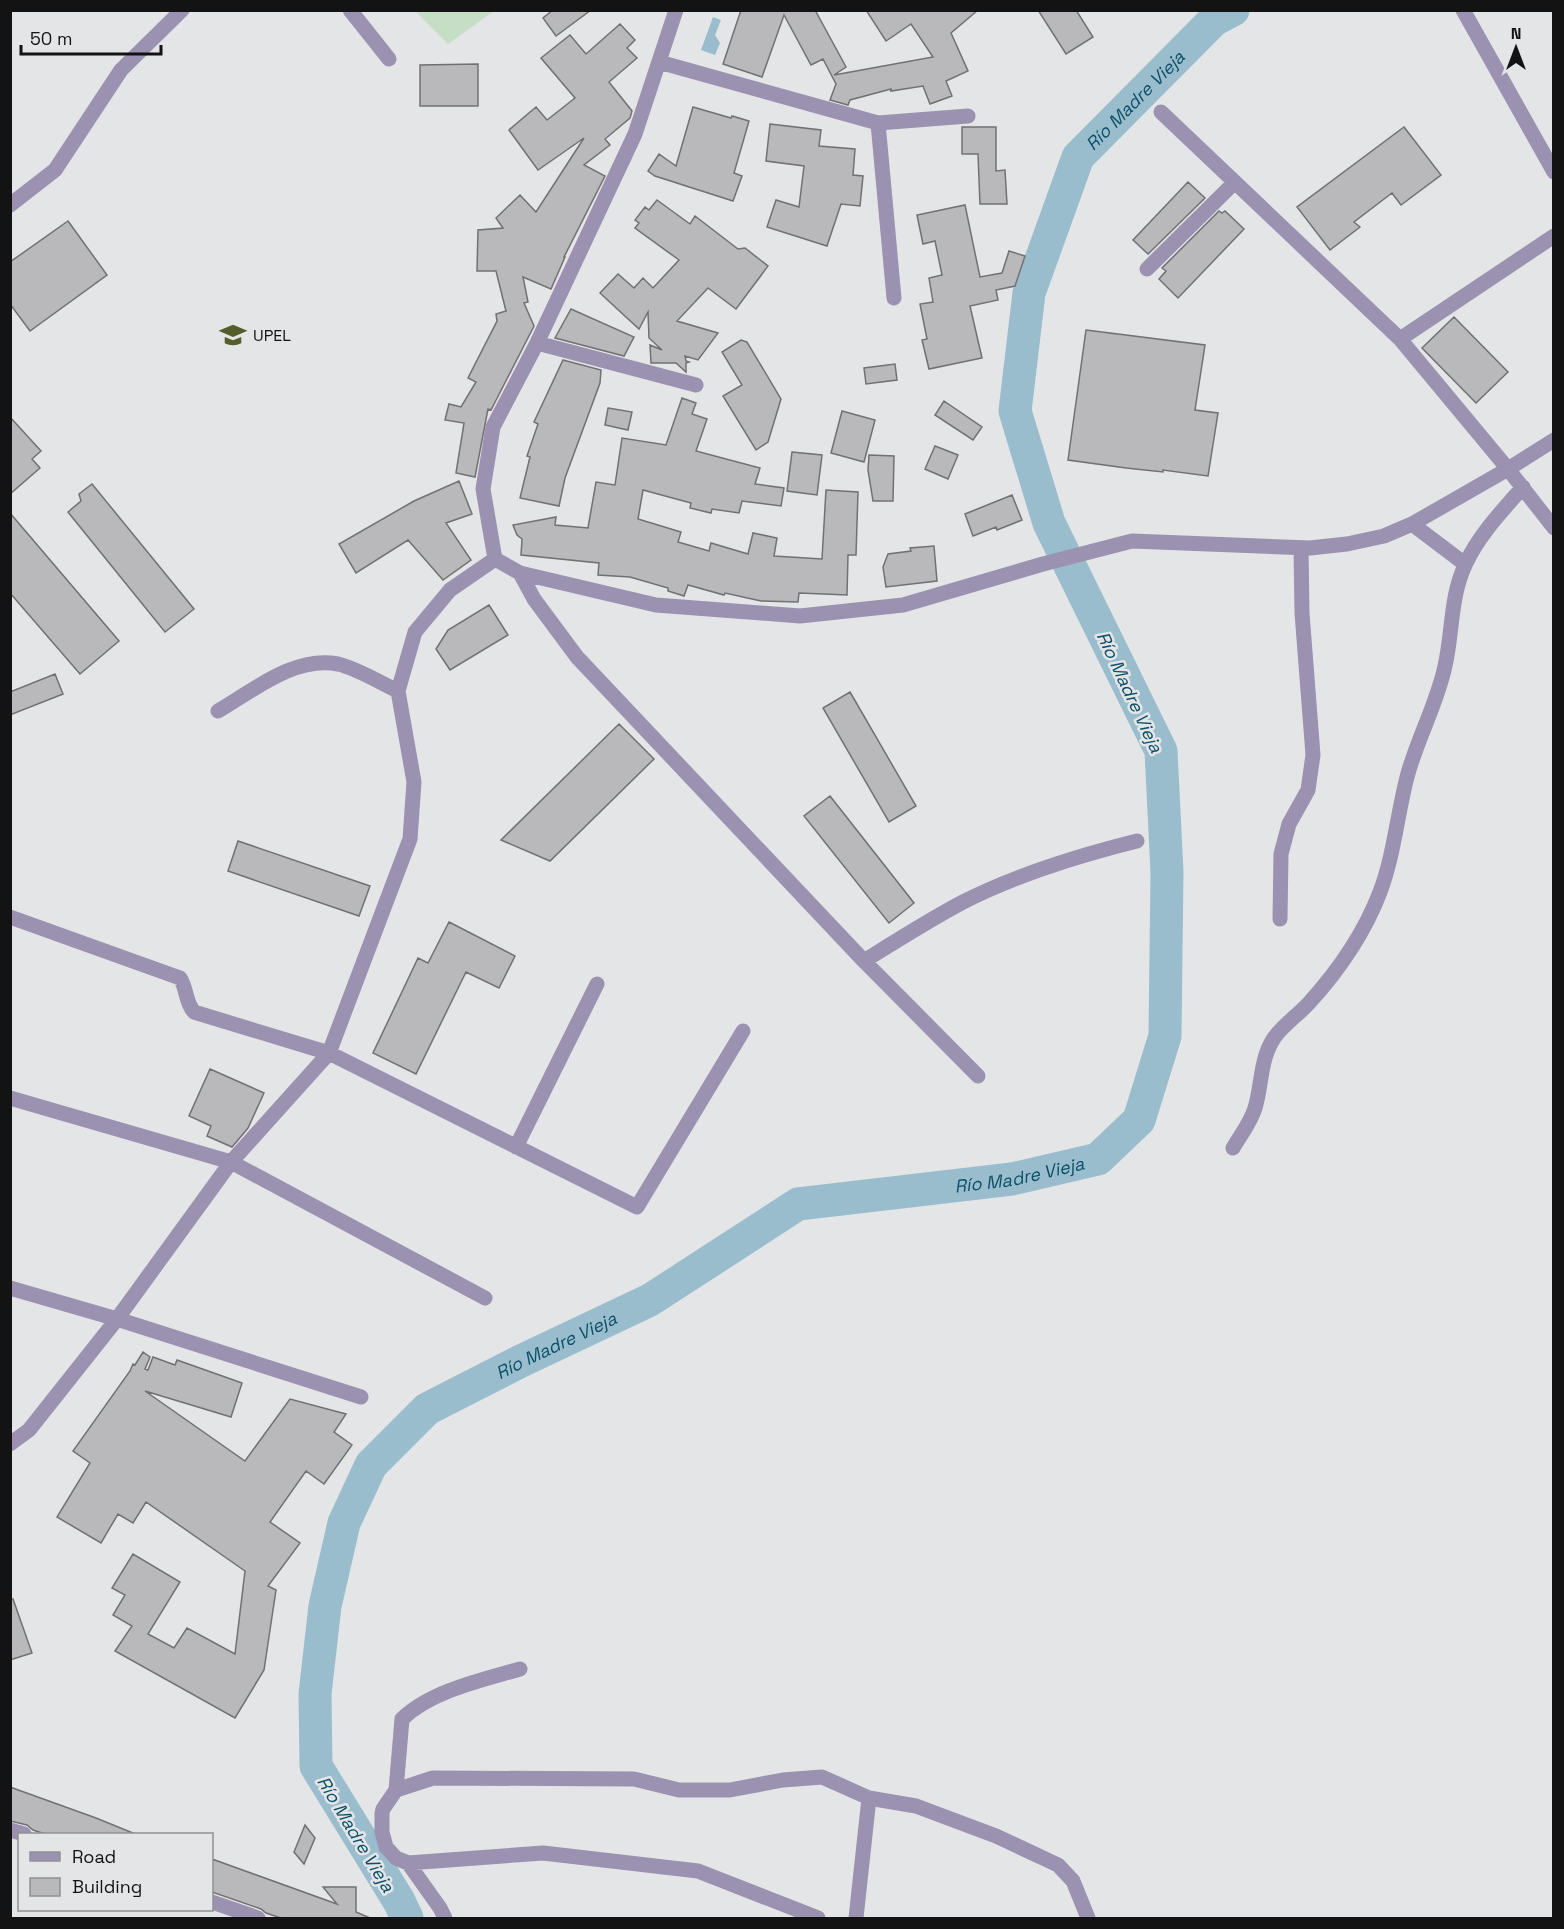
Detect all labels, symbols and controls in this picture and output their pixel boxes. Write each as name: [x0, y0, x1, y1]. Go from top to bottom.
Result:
scale bar: [21, 18, 160, 56]
north arrow: [1486, 18, 1546, 78]
text: N: [1511, 23, 1521, 44]
text: 50 m: [30, 27, 72, 50]
water label: Río Madre Vieja: [1080, 45, 1189, 155]
school or university icon: UPEL: [218, 320, 248, 350]
place label: UPEL: [253, 325, 291, 346]
water label: Río Madre Vieja: [1092, 628, 1168, 757]
water label: Río Madre Vieja: [953, 1151, 1087, 1197]
water label: Río Madre Vieja: [491, 1306, 621, 1384]
water label: Río Madre Vieja: [312, 1772, 400, 1897]
legend: [18, 1833, 213, 1911]
text: Road: [72, 1845, 116, 1868]
text: Building: [72, 1875, 142, 1898]

